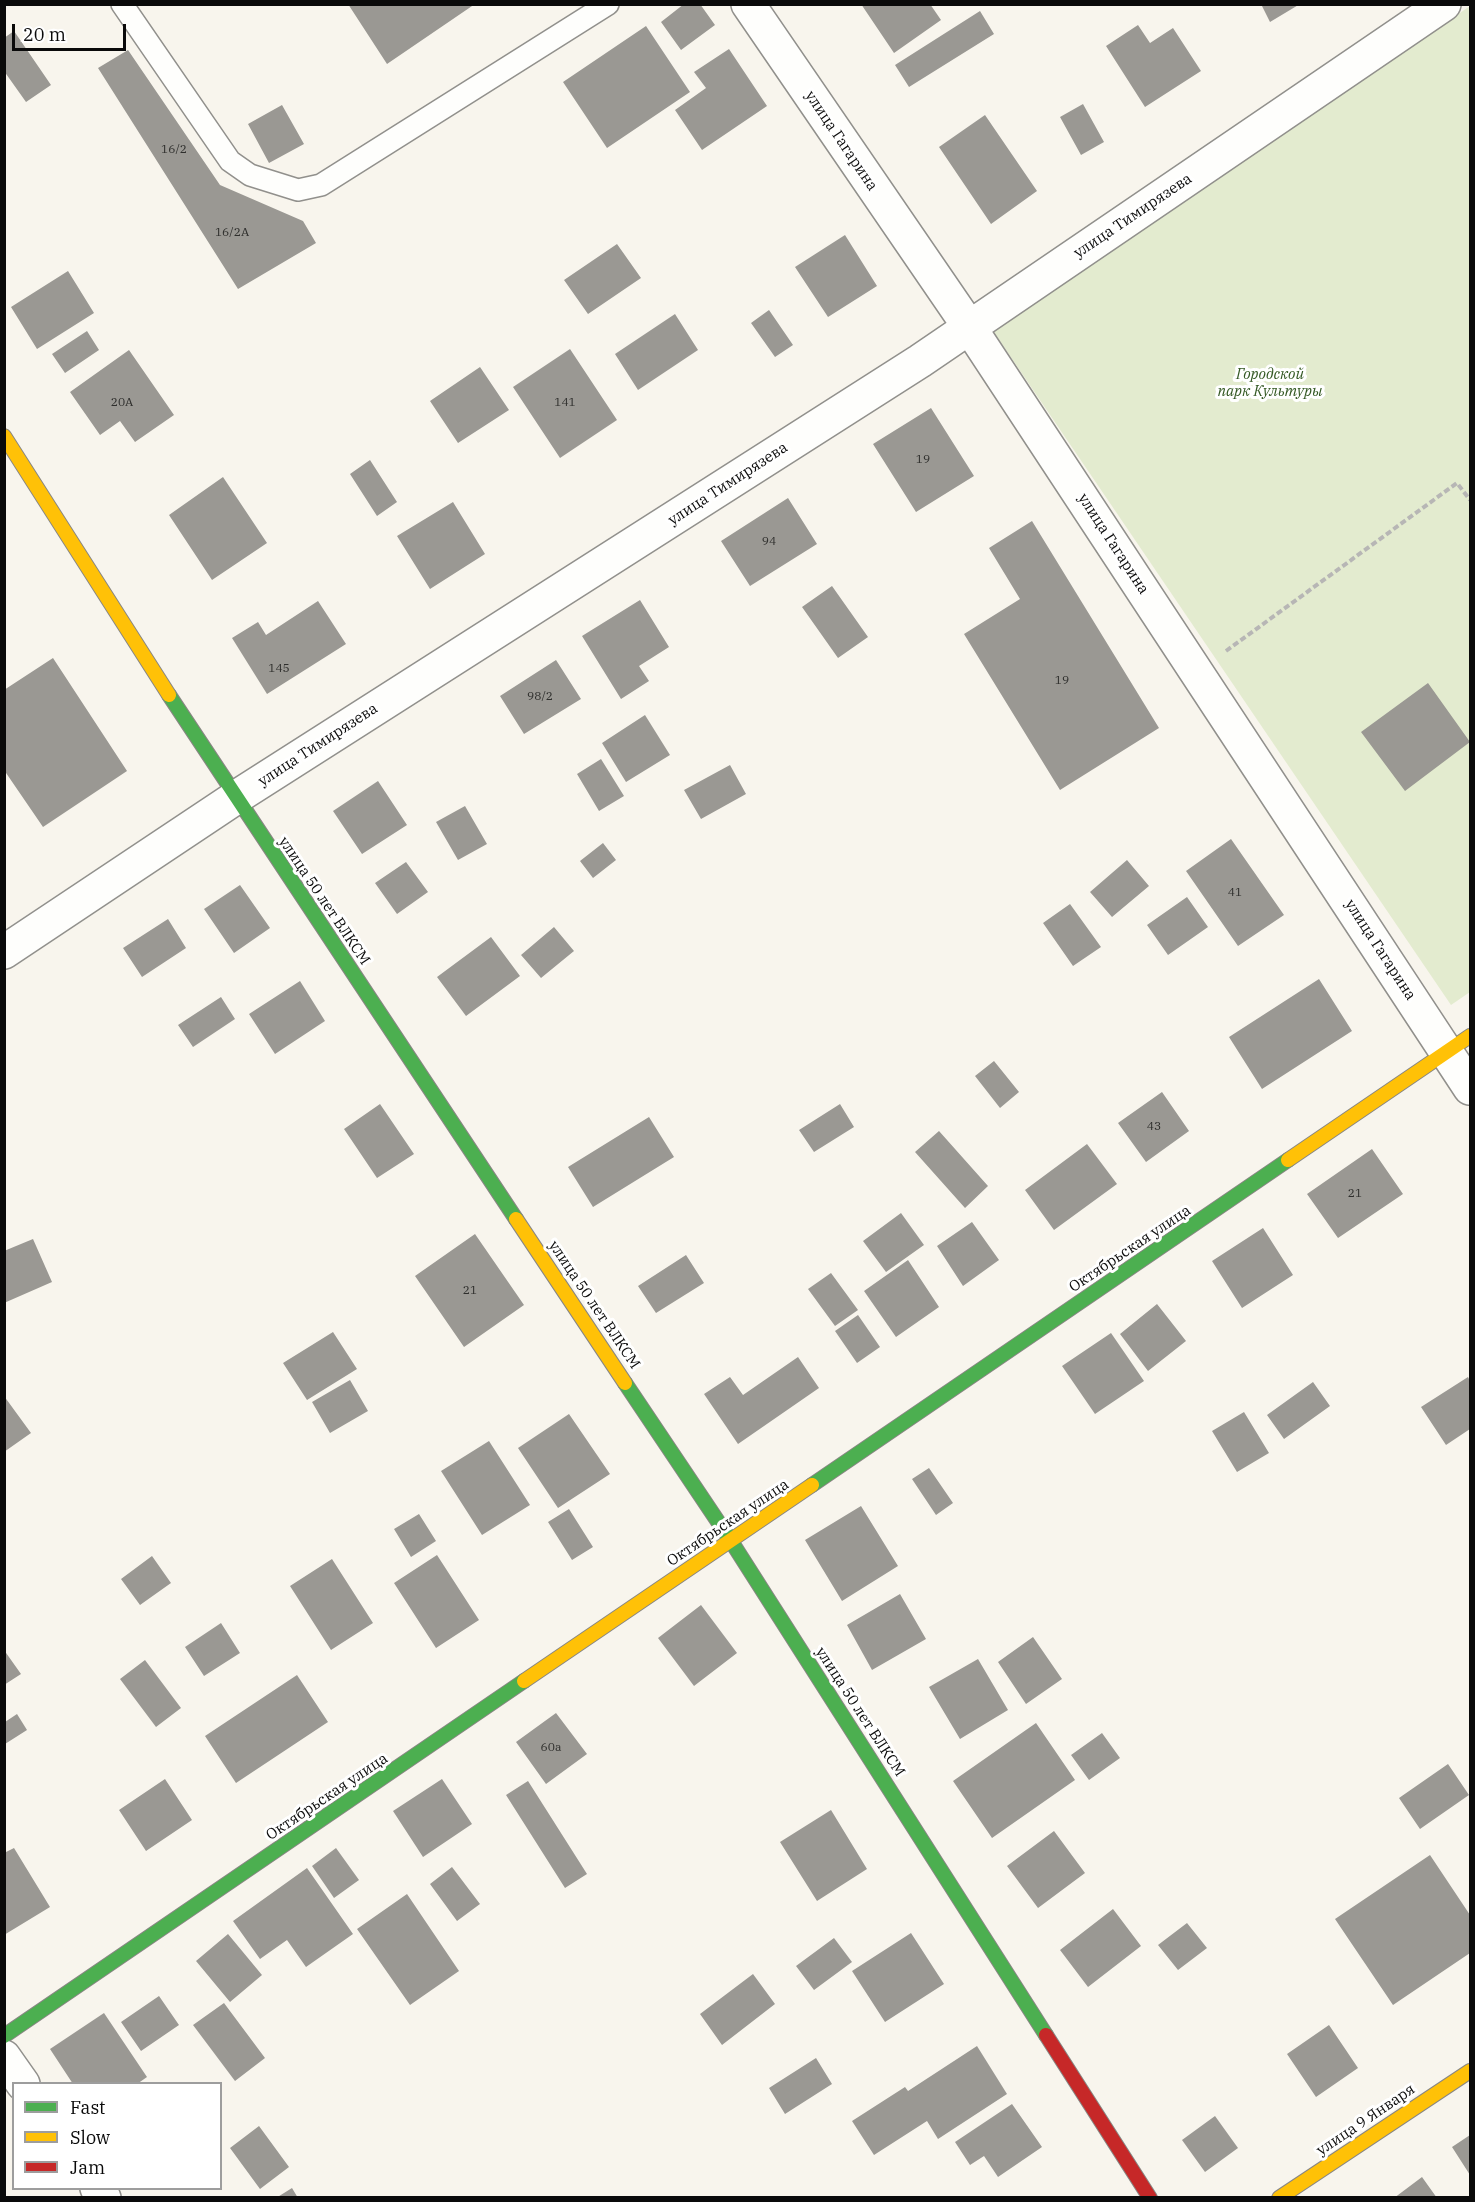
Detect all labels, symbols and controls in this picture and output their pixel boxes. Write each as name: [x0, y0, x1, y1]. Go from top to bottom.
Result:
scale bar: [15, 12, 129, 50]
text: 20 m: [23, 23, 66, 46]
street label: улица Гагарина: [801, 88, 881, 194]
house number: 16/2: [161, 143, 187, 157]
street label: улица Тимирязева: [1070, 170, 1196, 262]
house number: 16/2А: [215, 226, 249, 240]
park label: Городской парк Культуры: [1217, 366, 1323, 401]
house number: 20А: [111, 396, 133, 410]
house number: 141: [554, 396, 576, 410]
street label: улица Тимирязева: [665, 439, 791, 529]
house number: 19: [916, 453, 930, 467]
street label: улица Гагарина: [1074, 490, 1152, 598]
house number: 94: [762, 535, 776, 549]
house number: 145: [268, 662, 290, 676]
house number: 19: [1055, 674, 1069, 688]
house number: 98/2: [527, 690, 553, 704]
street label: улица Тимирязева: [255, 700, 381, 790]
street label: улица 50 лет ВЛКСМ: [274, 833, 374, 969]
house number: 41: [1228, 886, 1242, 900]
street label: улица Гагарина: [1341, 896, 1419, 1004]
house number: 43: [1147, 1120, 1161, 1134]
house number: 21: [1348, 1187, 1362, 1201]
street label: Октябрьская улица: [1066, 1202, 1194, 1296]
street label: улица 50 лет ВЛКСМ: [544, 1237, 644, 1373]
house number: 21: [463, 1284, 477, 1298]
street label: Октябрьская улица: [664, 1476, 792, 1570]
street label: улица 50 лет ВЛКСМ: [811, 1644, 909, 1780]
house number: 60а: [541, 1741, 561, 1755]
street label: Октябрьская улица: [263, 1750, 391, 1844]
street label: улица 9 Января: [1313, 2080, 1419, 2160]
legend: [12, 2082, 222, 2190]
text: Fast: [70, 2096, 105, 2119]
text: Slow: [70, 2126, 110, 2149]
text: Jam: [70, 2156, 105, 2179]

